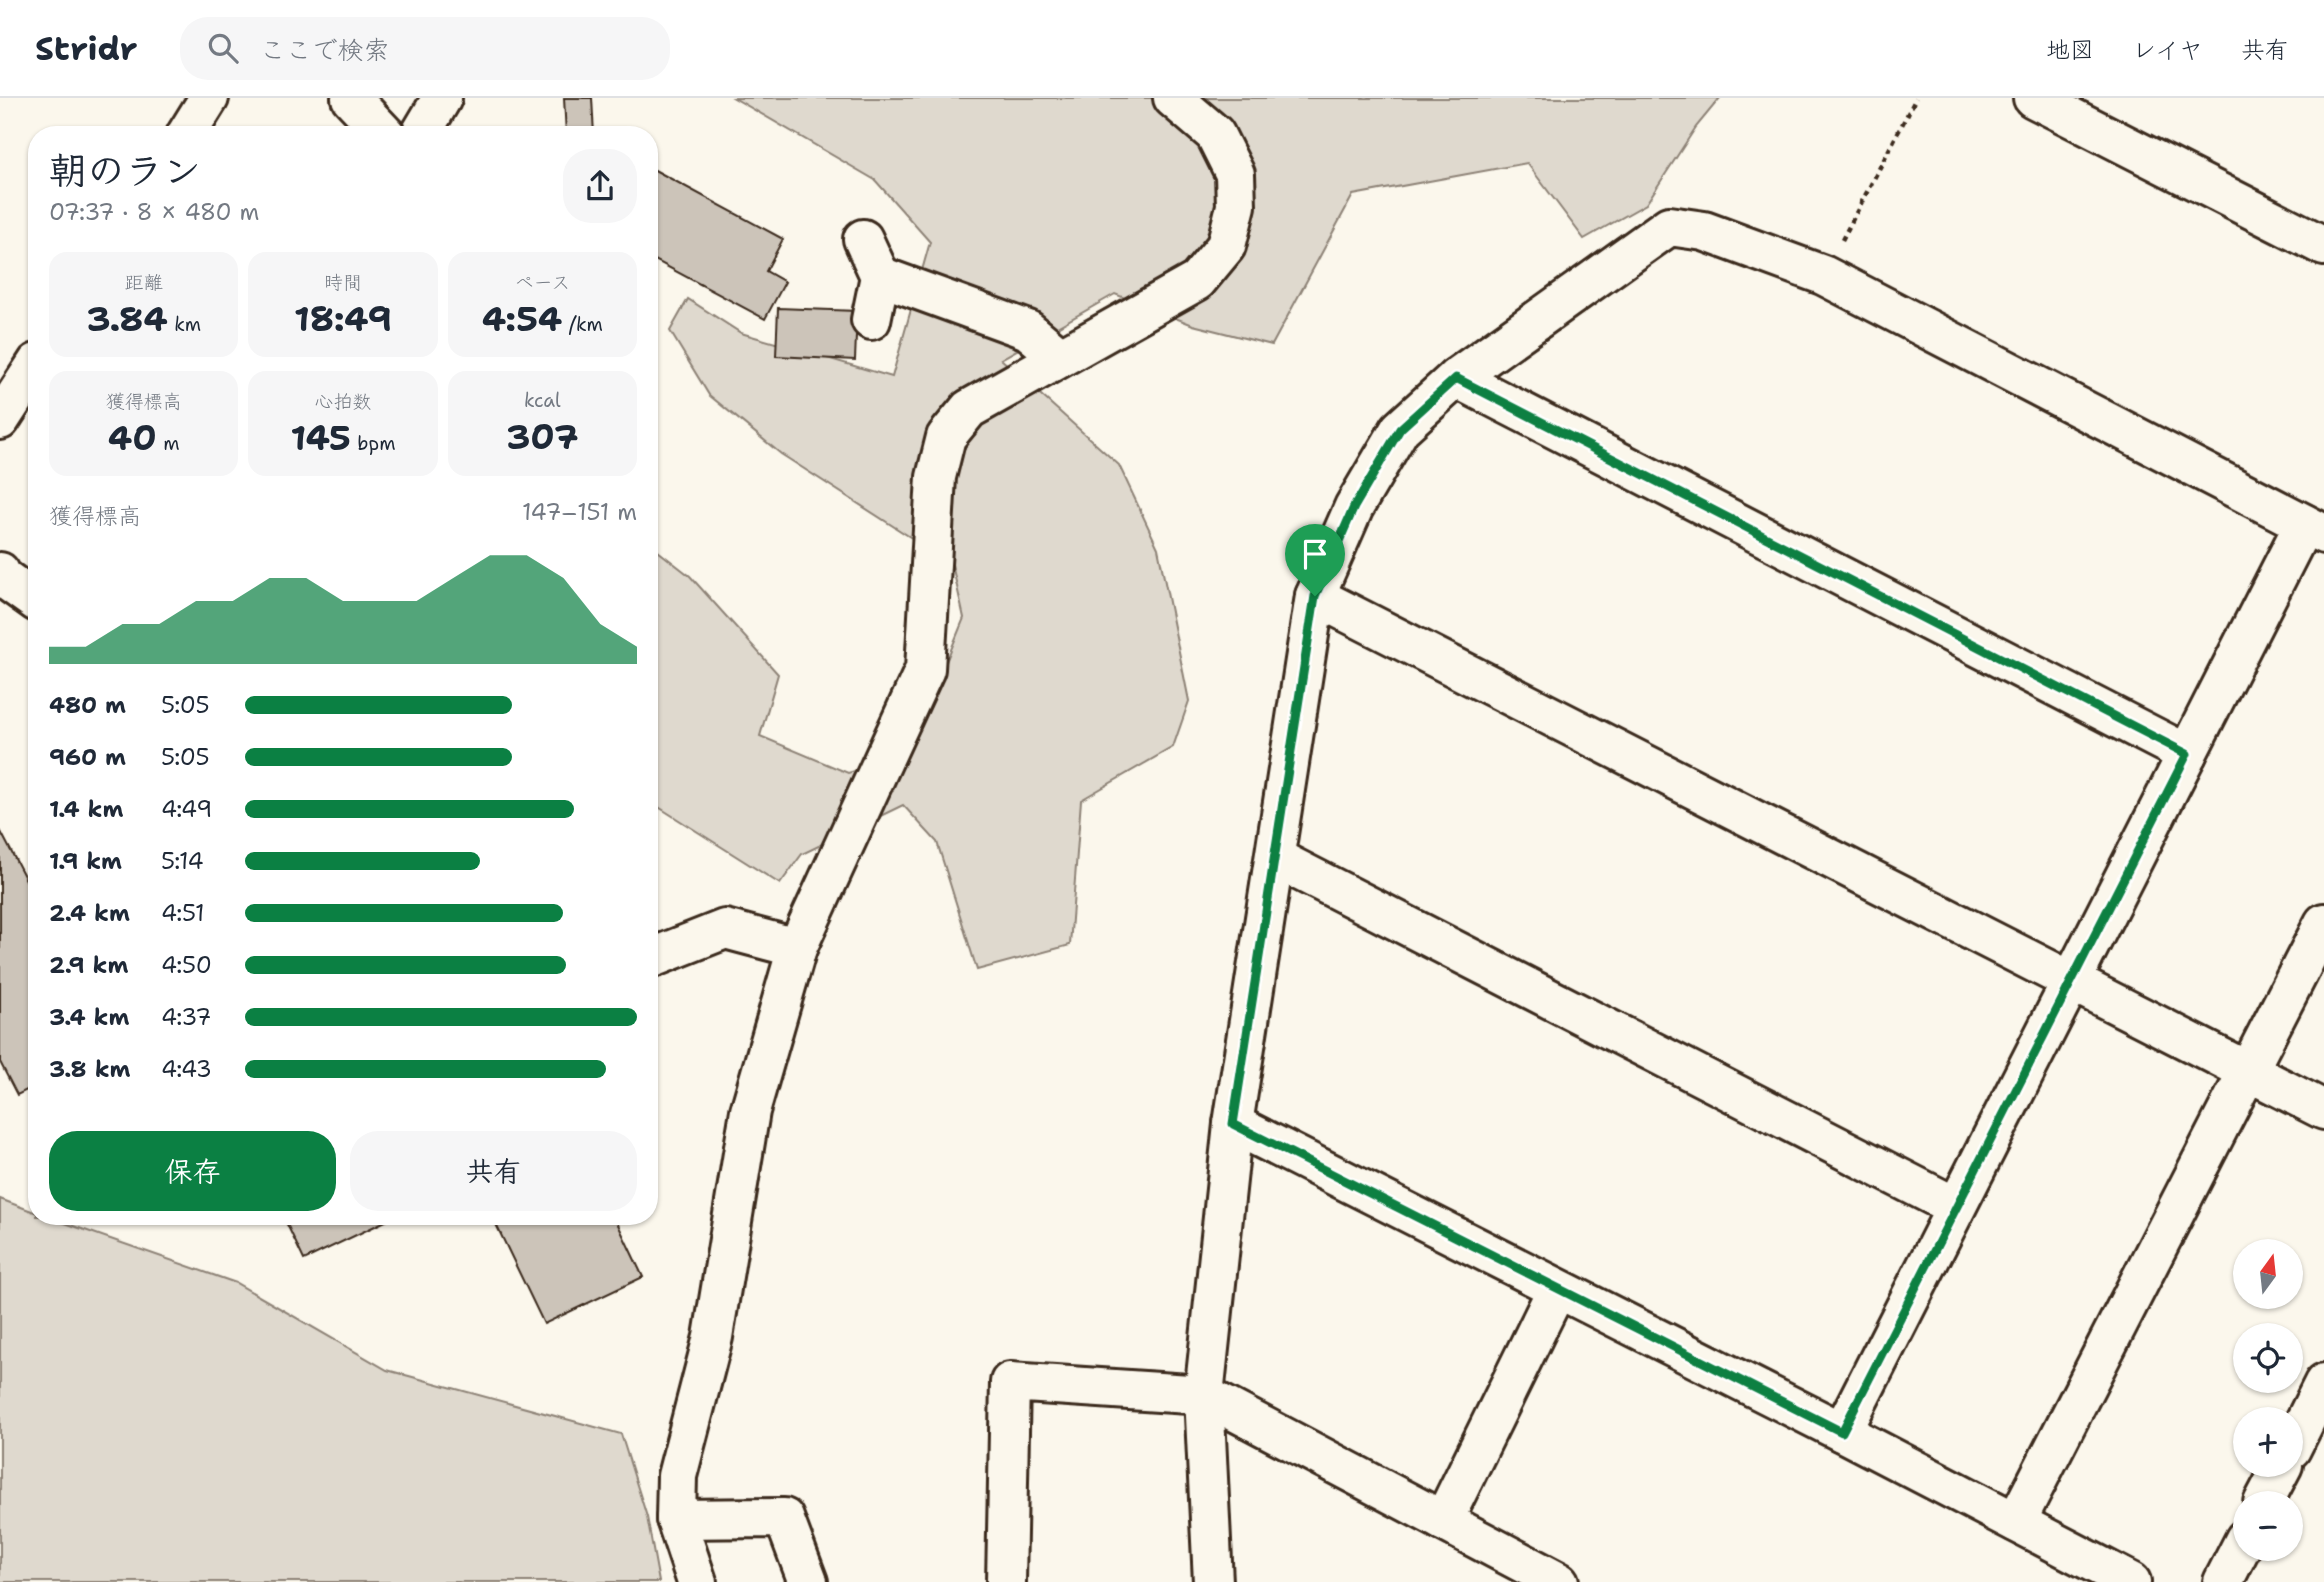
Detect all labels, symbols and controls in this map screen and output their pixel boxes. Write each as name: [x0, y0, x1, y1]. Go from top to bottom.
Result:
search box: [180, 17, 670, 80]
text: Stridr: [35, 26, 138, 71]
icon: search: [204, 29, 242, 67]
text: ここで検索: [260, 32, 390, 67]
text: 地図: [2046, 34, 2094, 66]
text: レイヤ: [2132, 34, 2203, 66]
text: 共有: [2241, 34, 2289, 66]
text: 朝のラン: [49, 145, 201, 196]
button: share: [563, 149, 637, 223]
text: 07:37 · 8 × 480 m: [49, 197, 259, 227]
text: 距離: [125, 270, 163, 295]
text: 時間: [324, 270, 362, 295]
text: ペース: [514, 270, 570, 295]
text: 3.84: [86, 295, 168, 342]
text: 18:49: [294, 295, 392, 342]
text: 4:54: [482, 295, 562, 342]
text: km: [168, 312, 201, 337]
text: /km: [562, 312, 603, 337]
text: kcal: [524, 388, 561, 413]
text: 獲得標高: [106, 389, 182, 414]
text: 心拍数: [314, 389, 372, 414]
text: 307: [506, 413, 579, 460]
text: 40: [108, 414, 157, 461]
text: 145: [290, 414, 351, 461]
text: m: [157, 431, 180, 456]
text: bpm: [351, 431, 396, 456]
text: 147–151 m: [522, 497, 637, 527]
text: 獲得標高: [49, 501, 141, 531]
pin: [1285, 524, 1345, 596]
icon: arrive: [1296, 535, 1334, 573]
text: 480 m: [49, 690, 126, 720]
text: 5:05: [161, 690, 210, 720]
text: 960 m: [49, 742, 126, 772]
text: 5:05: [161, 742, 210, 772]
text: 1.4 km: [49, 794, 123, 824]
text: 4:49: [161, 794, 212, 824]
text: 1.9 km: [49, 846, 122, 876]
text: 5:14: [161, 846, 204, 876]
text: 2.4 km: [49, 898, 130, 928]
text: 4:51: [161, 898, 205, 928]
text: 2.9 km: [49, 950, 128, 980]
text: 4:50: [161, 950, 212, 980]
text: 3.4 km: [49, 1002, 129, 1032]
text: 4:37: [161, 1002, 211, 1032]
text: 3.8 km: [49, 1054, 130, 1084]
text: 4:43: [161, 1054, 212, 1084]
button: 保存: [49, 1131, 336, 1211]
button: 共有: [350, 1131, 637, 1211]
north arrow: [2233, 1239, 2303, 1309]
map controls: [2233, 1239, 2303, 1561]
button: locate: [2233, 1323, 2303, 1393]
button: +: [2233, 1407, 2303, 1477]
button: −: [2233, 1491, 2303, 1561]

